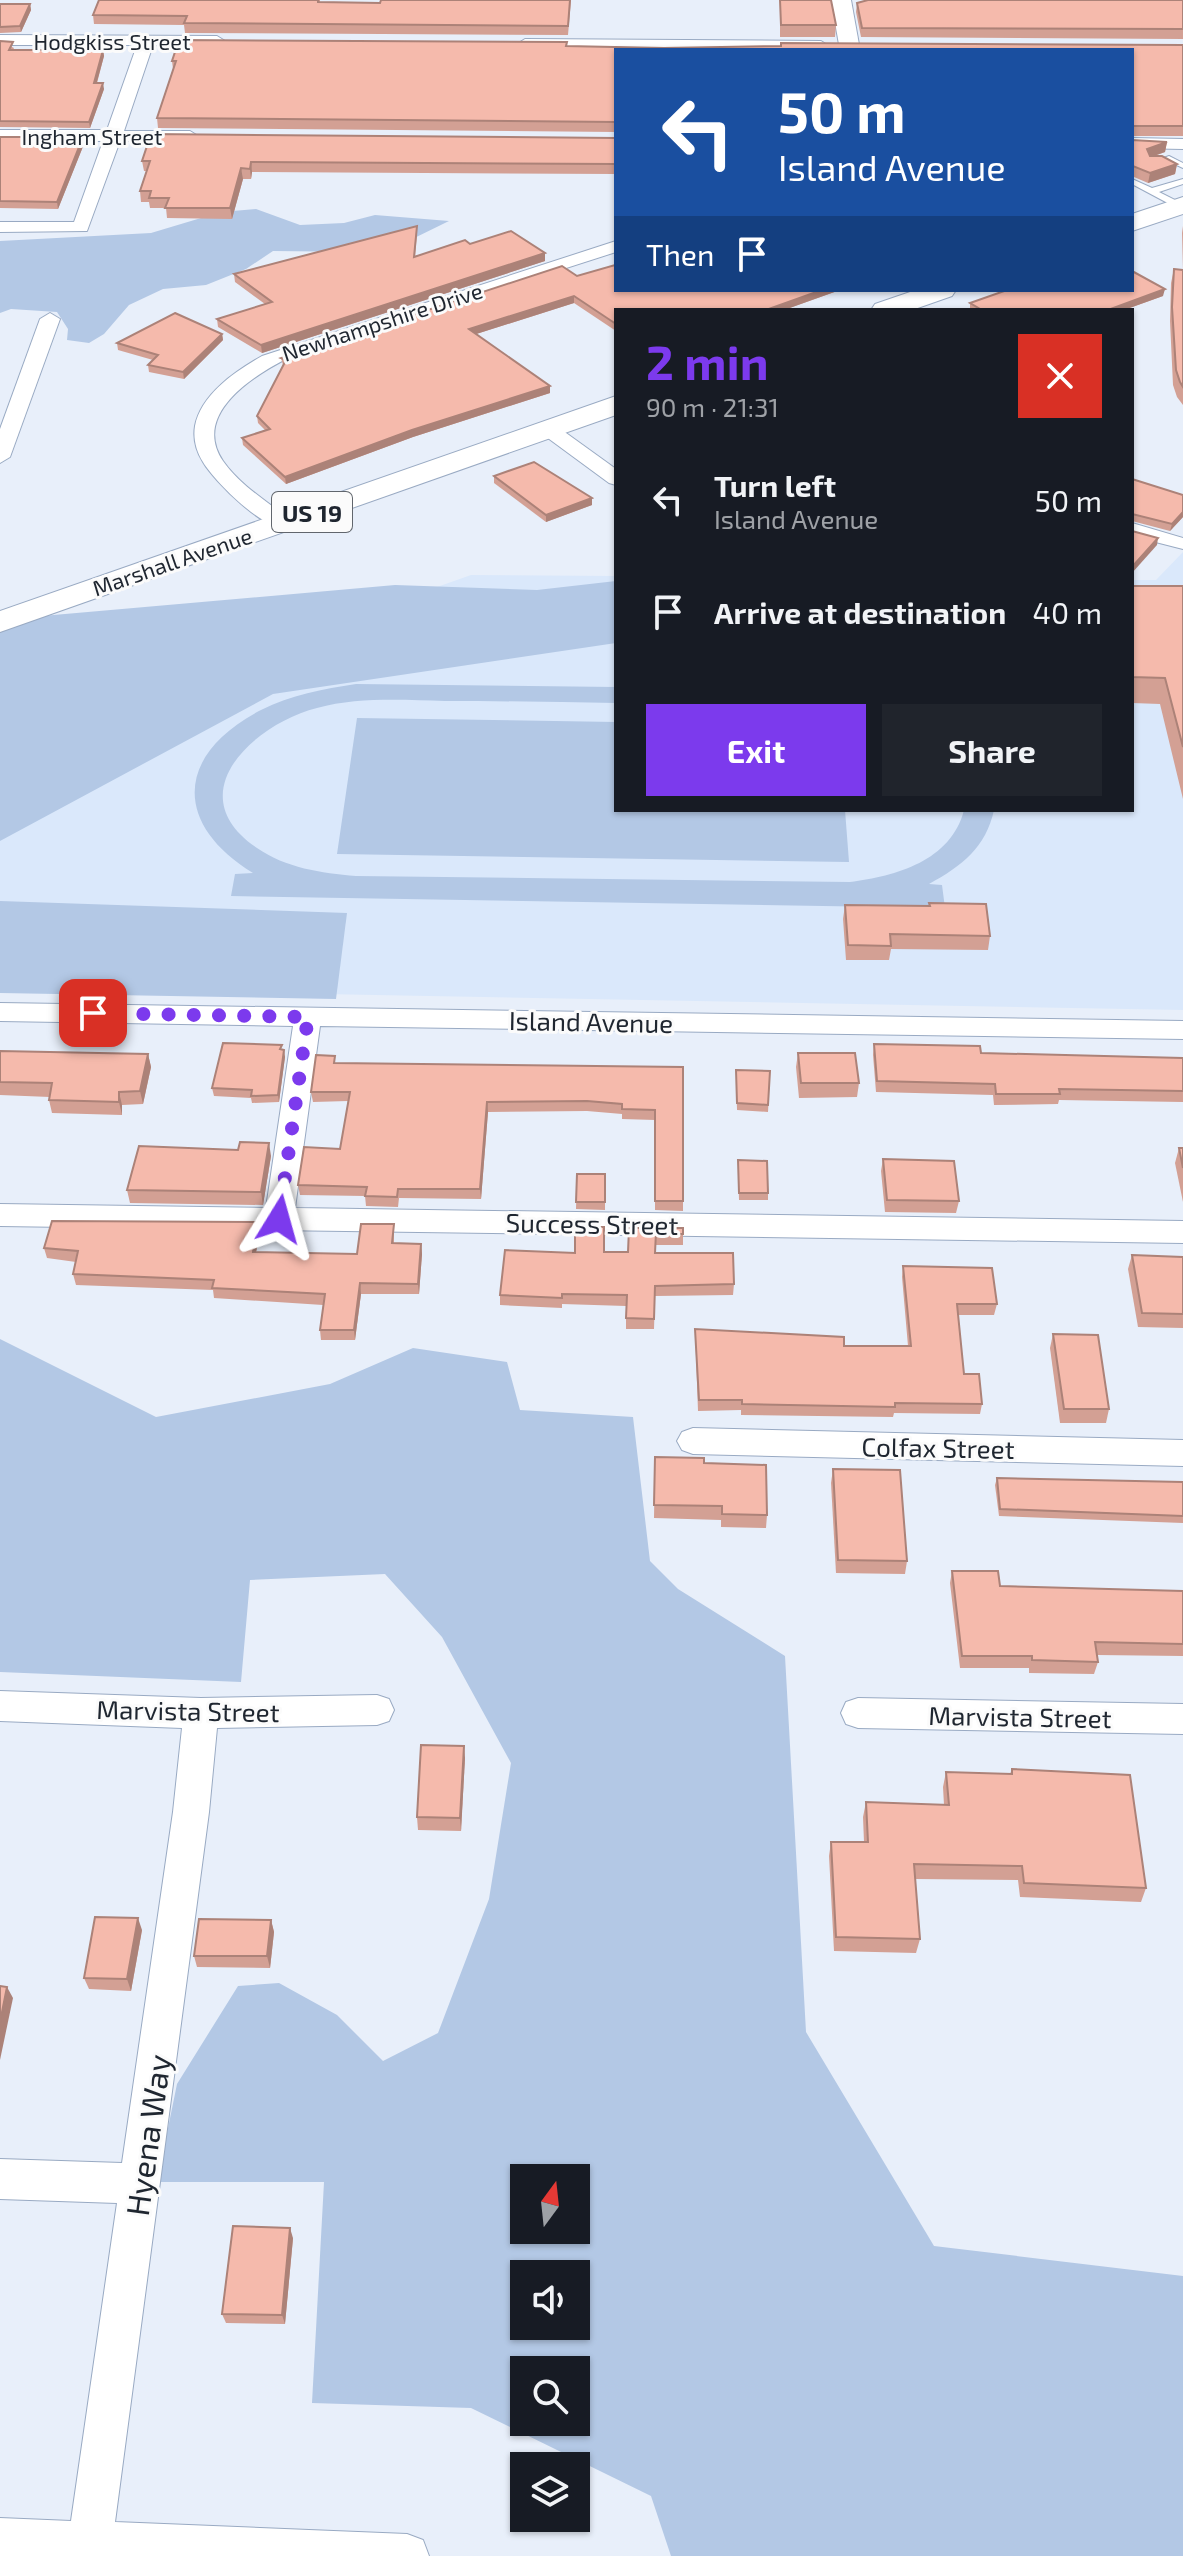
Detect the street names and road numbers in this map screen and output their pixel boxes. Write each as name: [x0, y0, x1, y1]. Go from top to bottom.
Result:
street label: Hodgkiss Street: [33, 28, 191, 54]
street label: Ingham Street: [22, 123, 163, 149]
street label: Newhampshire Drive: [278, 276, 486, 366]
road number: US 19: [272, 492, 352, 532]
street label: Marshall Avenue: [89, 522, 255, 600]
street label: Island Avenue: [509, 1004, 673, 1038]
street label: Success Street: [505, 1206, 679, 1240]
street label: Colfax Street: [861, 1430, 1015, 1464]
street label: Marvista Street: [96, 1693, 280, 1727]
street label: Marvista Street: [928, 1699, 1112, 1733]
street label: Hyena Way: [117, 2052, 177, 2218]

